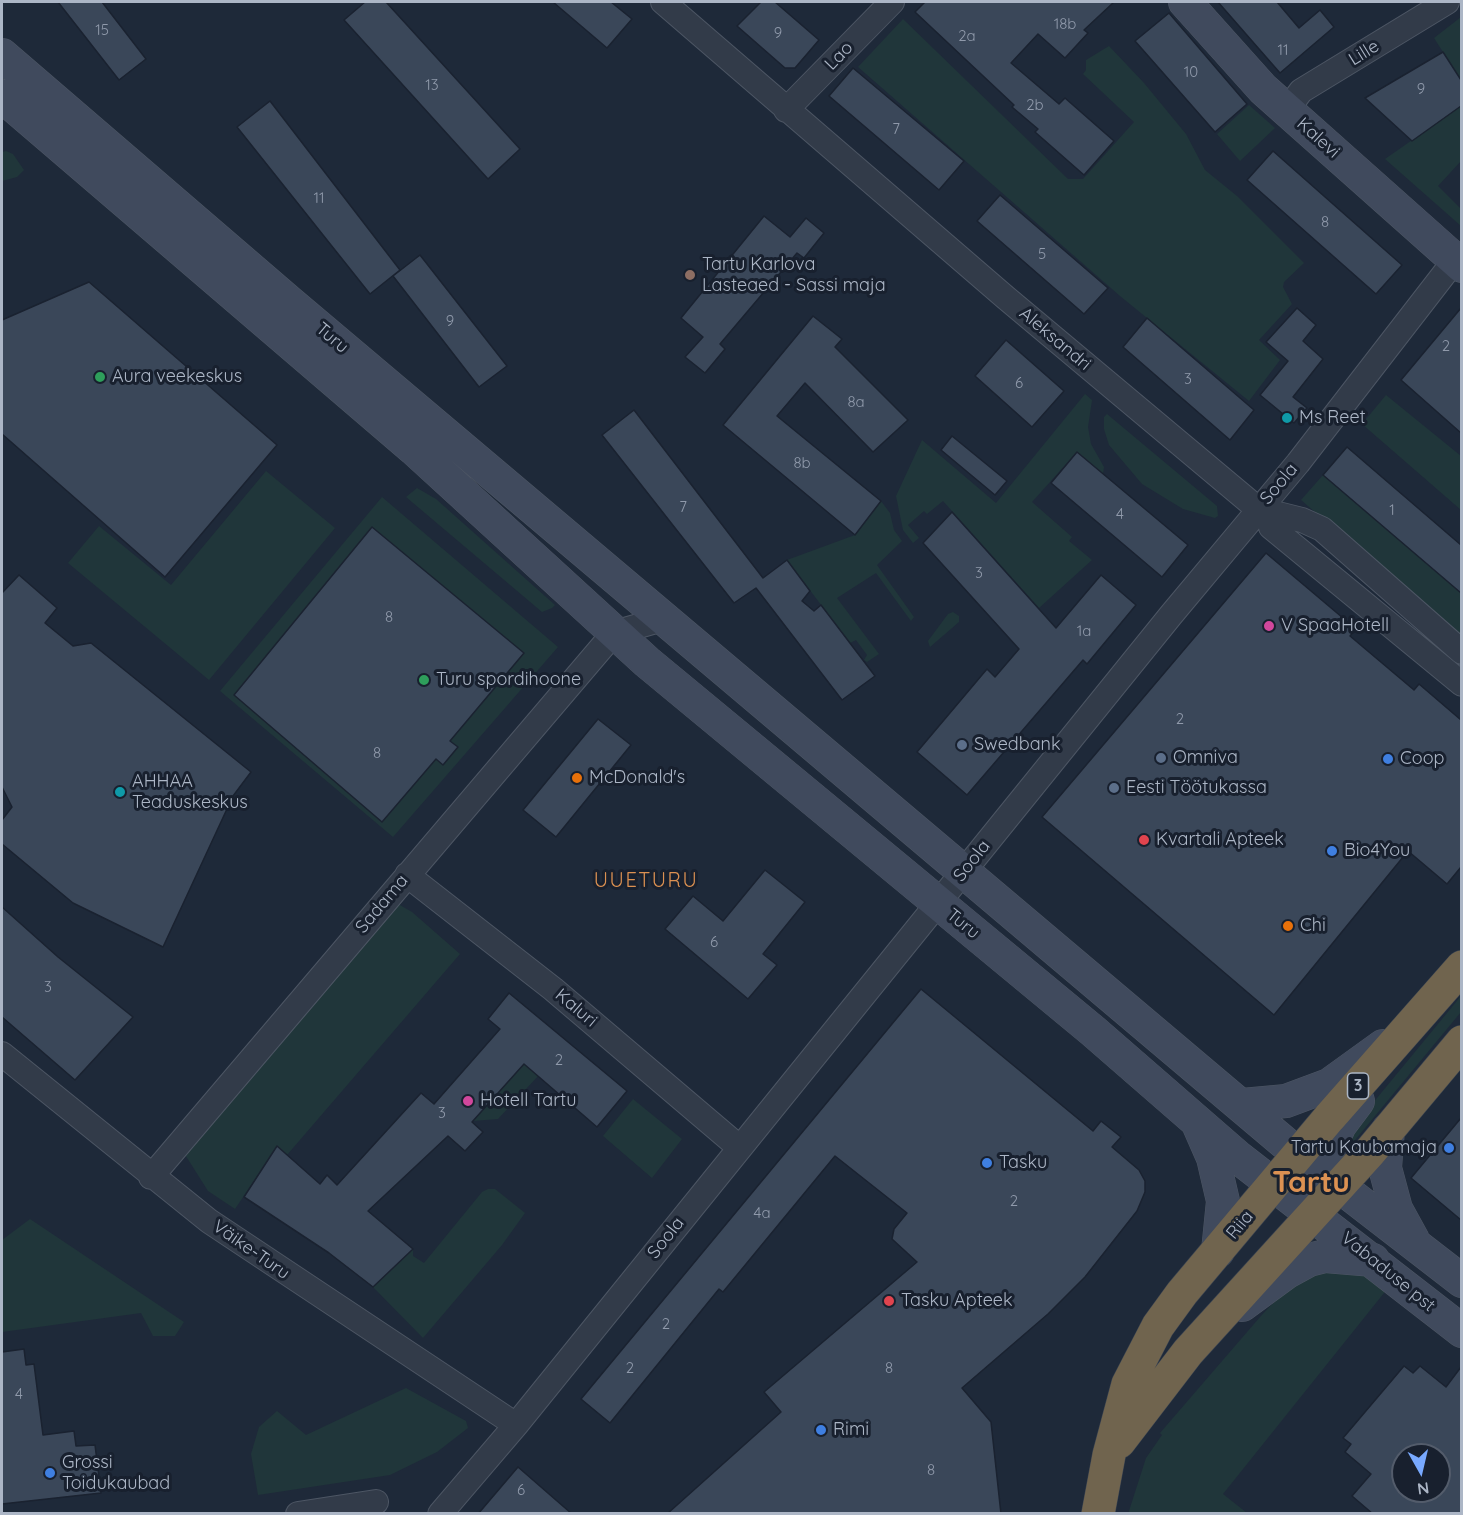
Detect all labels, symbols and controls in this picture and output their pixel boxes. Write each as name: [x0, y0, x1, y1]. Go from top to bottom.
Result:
house number: 18b: [1054, 15, 1076, 33]
house number: 15: [95, 21, 109, 39]
house number: 9: [774, 24, 782, 42]
house number: 2a: [958, 27, 976, 45]
street label: Lille: [1345, 35, 1383, 71]
street label: Lao: [820, 37, 858, 75]
house number: 11: [1277, 41, 1289, 59]
house number: 10: [1184, 63, 1198, 81]
house number: 13: [425, 76, 439, 94]
house number: 9: [1417, 80, 1425, 98]
house number: 2b: [1026, 96, 1044, 114]
street label: Kalevi: [1292, 113, 1344, 163]
house number: 7: [892, 120, 900, 138]
house number: 11: [313, 189, 325, 207]
house number: 8: [1321, 213, 1329, 231]
house number: 5: [1038, 245, 1046, 263]
place label: Tartu Karlova Lasteaed - Sassi maja: [702, 254, 886, 296]
marker: Tartu Karlova Lasteaed - Sassi maja: [683, 268, 697, 282]
street label: Aleksandri: [1015, 303, 1095, 375]
house number: 9: [446, 312, 454, 330]
street label: Turu: [311, 318, 353, 358]
house number: 2: [1442, 337, 1450, 355]
place label: Aura veekeskus: [112, 366, 242, 388]
marker: Aura veekeskus: [93, 370, 107, 384]
house number: 3: [1184, 370, 1192, 388]
house number: 6: [1015, 374, 1023, 392]
house number: 8a: [847, 393, 865, 411]
place label: Ms Reet: [1299, 407, 1366, 429]
marker: Ms Reet: [1280, 411, 1294, 425]
house number: 8b: [793, 454, 811, 472]
street label: Soola: [1256, 459, 1302, 509]
house number: 7: [679, 498, 687, 516]
house number: 1: [1389, 501, 1395, 519]
house number: 4: [1116, 505, 1124, 523]
house number: 3: [975, 564, 983, 582]
house number: 8: [385, 608, 393, 626]
place label: V SpaaHotell: [1281, 615, 1389, 637]
marker: V SpaaHotell: [1262, 619, 1276, 633]
house number: 1a: [1077, 622, 1091, 640]
place label: Turu spordihoone: [436, 669, 581, 691]
marker: Turu spordihoone: [417, 673, 431, 687]
house number: 2: [1176, 710, 1184, 728]
place label: Swedbank: [974, 734, 1061, 756]
marker: Swedbank: [955, 738, 969, 752]
house number: 8: [373, 744, 381, 762]
place label: Omniva: [1173, 747, 1238, 769]
place label: Coop: [1400, 748, 1444, 770]
marker: Omniva: [1154, 751, 1168, 765]
marker: Coop: [1381, 752, 1395, 766]
place label: McDonald's: [589, 767, 685, 789]
place label: AHHAA Teaduskeskus: [132, 771, 248, 814]
marker: McDonald's: [570, 771, 584, 785]
place label: Eesti Töötukassa: [1126, 777, 1267, 799]
marker: Eesti Töötukassa: [1107, 781, 1121, 795]
marker: AHHAA Teaduskeskus: [113, 785, 127, 799]
place label: Kvartali Apteek: [1156, 829, 1284, 851]
marker: Kvartali Apteek: [1137, 833, 1151, 847]
street label: Soola: [949, 836, 995, 886]
place label: Bio4You: [1344, 840, 1410, 862]
marker: Bio4You: [1325, 844, 1339, 858]
district label: UUETURU: [594, 869, 698, 893]
street label: Sadama: [351, 870, 413, 938]
street label: Turu: [942, 904, 984, 944]
place label: Chi: [1300, 915, 1326, 937]
marker: Chi: [1281, 919, 1295, 933]
house number: 6: [710, 933, 718, 951]
house number: 3: [44, 978, 52, 996]
street label: Kaluri: [551, 984, 601, 1032]
house number: 2: [555, 1051, 563, 1069]
road number: 3: [1348, 1073, 1368, 1099]
place label: Hotell Tartu: [480, 1090, 576, 1112]
marker: Hotell Tartu: [461, 1094, 475, 1108]
house number: 3: [438, 1104, 446, 1122]
place label: Tartu Kaubamaja: [1291, 1137, 1437, 1159]
marker: Tartu Kaubamaja: [1442, 1141, 1456, 1155]
place label: Tasku: [999, 1152, 1047, 1174]
marker: Tasku: [980, 1156, 994, 1170]
district label: Tartu: [1272, 1165, 1350, 1201]
house number: 2: [1010, 1192, 1018, 1210]
house number: 4a: [754, 1204, 770, 1222]
street label: Riia: [1222, 1206, 1258, 1244]
street label: Soola: [643, 1213, 689, 1263]
street label: Väike-Turu: [208, 1216, 294, 1284]
street label: Vabaduse pst: [1337, 1227, 1439, 1317]
place label: Tasku Apteek: [901, 1290, 1013, 1312]
marker: Tasku Apteek: [882, 1294, 896, 1308]
house number: 2: [662, 1315, 670, 1333]
house number: 2: [626, 1359, 634, 1377]
house number: 8: [885, 1359, 893, 1377]
house number: 4: [15, 1385, 23, 1403]
place label: Rimi: [833, 1419, 869, 1441]
marker: Rimi: [814, 1423, 828, 1437]
north arrow: [1391, 1443, 1451, 1503]
place label: Grossi Toidukaubad: [62, 1452, 170, 1494]
house number: 8: [927, 1461, 935, 1479]
marker: Grossi Toidukaubad: [43, 1466, 57, 1480]
text: N: [1416, 1478, 1430, 1500]
house number: 6: [517, 1481, 525, 1499]

